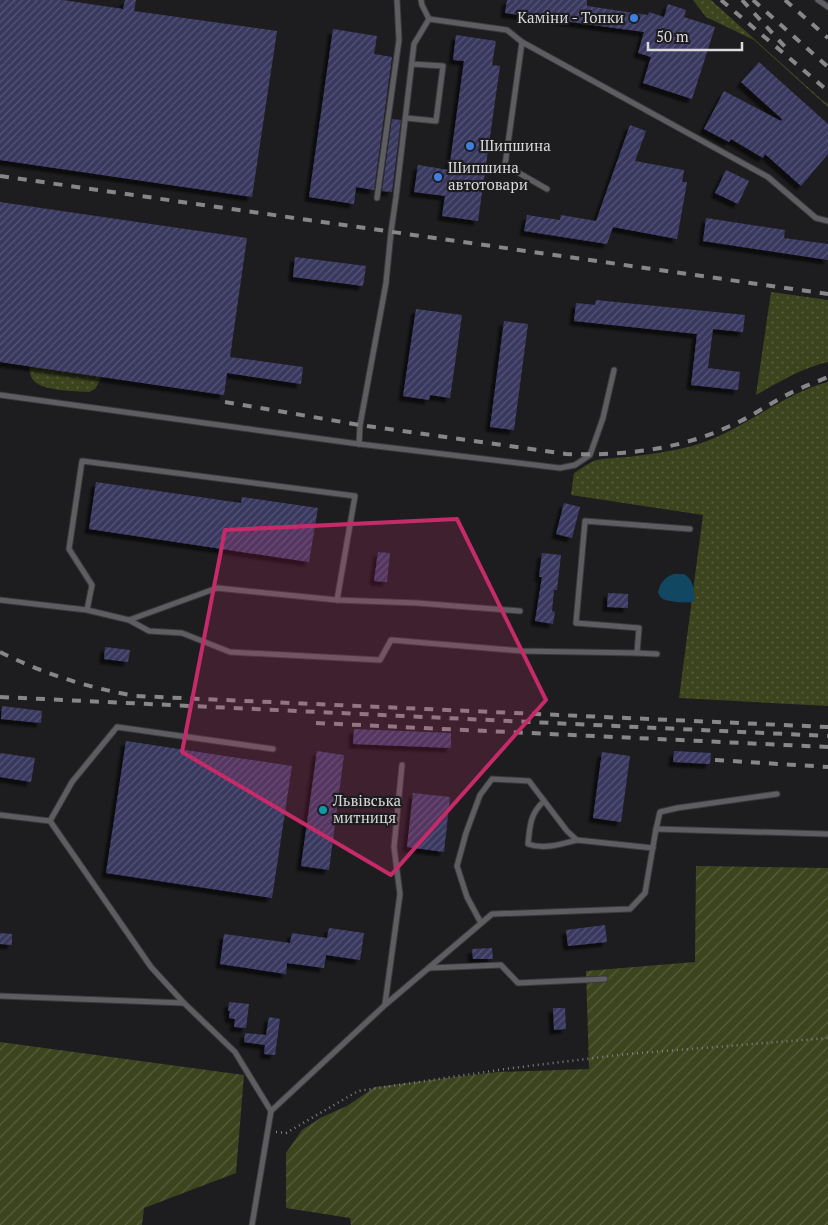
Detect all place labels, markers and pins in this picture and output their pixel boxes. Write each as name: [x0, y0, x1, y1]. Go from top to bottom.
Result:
place label: Каміни - Топки: [517, 7, 624, 27]
marker: Каміни - Топки: [628, 12, 640, 24]
place label: Шипшина: [480, 135, 551, 155]
marker: Шипшина: [464, 140, 476, 152]
place label: Шипшина автотовари: [448, 157, 528, 194]
marker: Шипшина автотовари: [432, 171, 444, 183]
place label: Львівська митниця: [332, 790, 402, 827]
marker: Львівська митниця: [317, 804, 329, 816]

